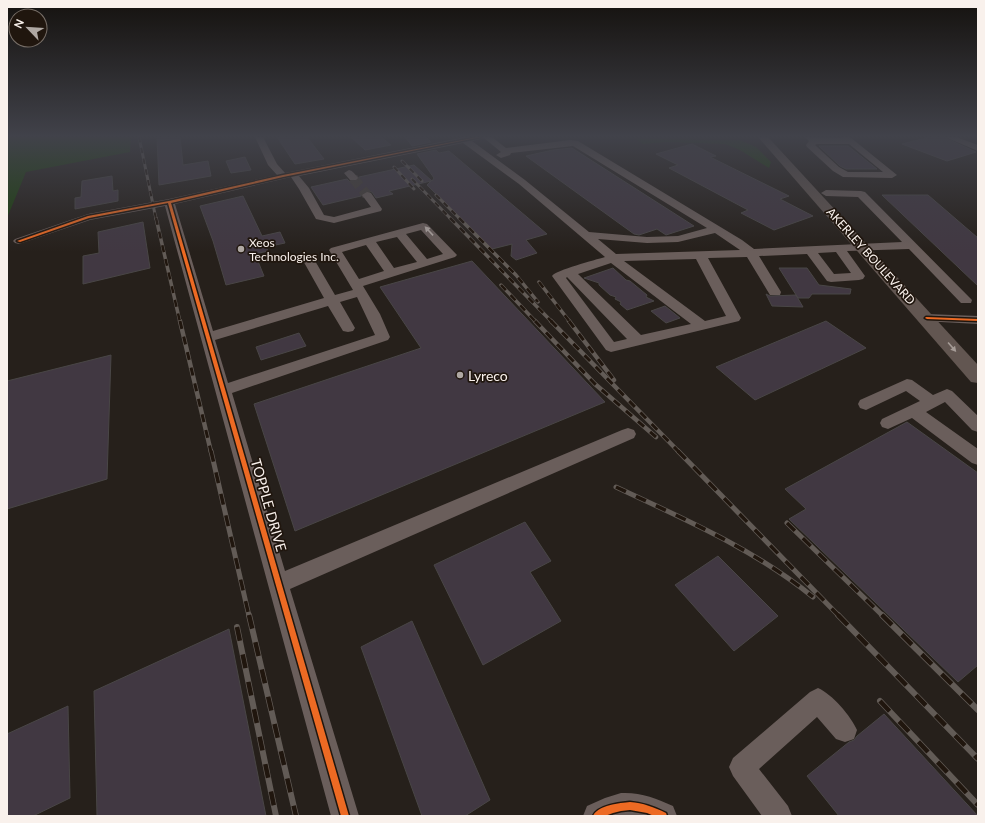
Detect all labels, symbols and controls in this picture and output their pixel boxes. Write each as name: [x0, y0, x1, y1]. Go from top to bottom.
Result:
north arrow: [8, 8, 48, 48]
text: N: [11, 17, 26, 30]
street label: AKERLEY BOULEVARD: [824, 204, 918, 308]
one-way arrow: [424, 226, 433, 236]
place label: Xeos Technologies Inc.: [249, 235, 339, 264]
marker: Xeos Technologies Inc.: [236, 244, 246, 254]
one-way arrow: [948, 342, 957, 353]
place label: Lyreco: [468, 367, 508, 384]
marker: Lyreco: [455, 370, 465, 380]
street label: TOPPLE DRIVE: [248, 457, 290, 553]

